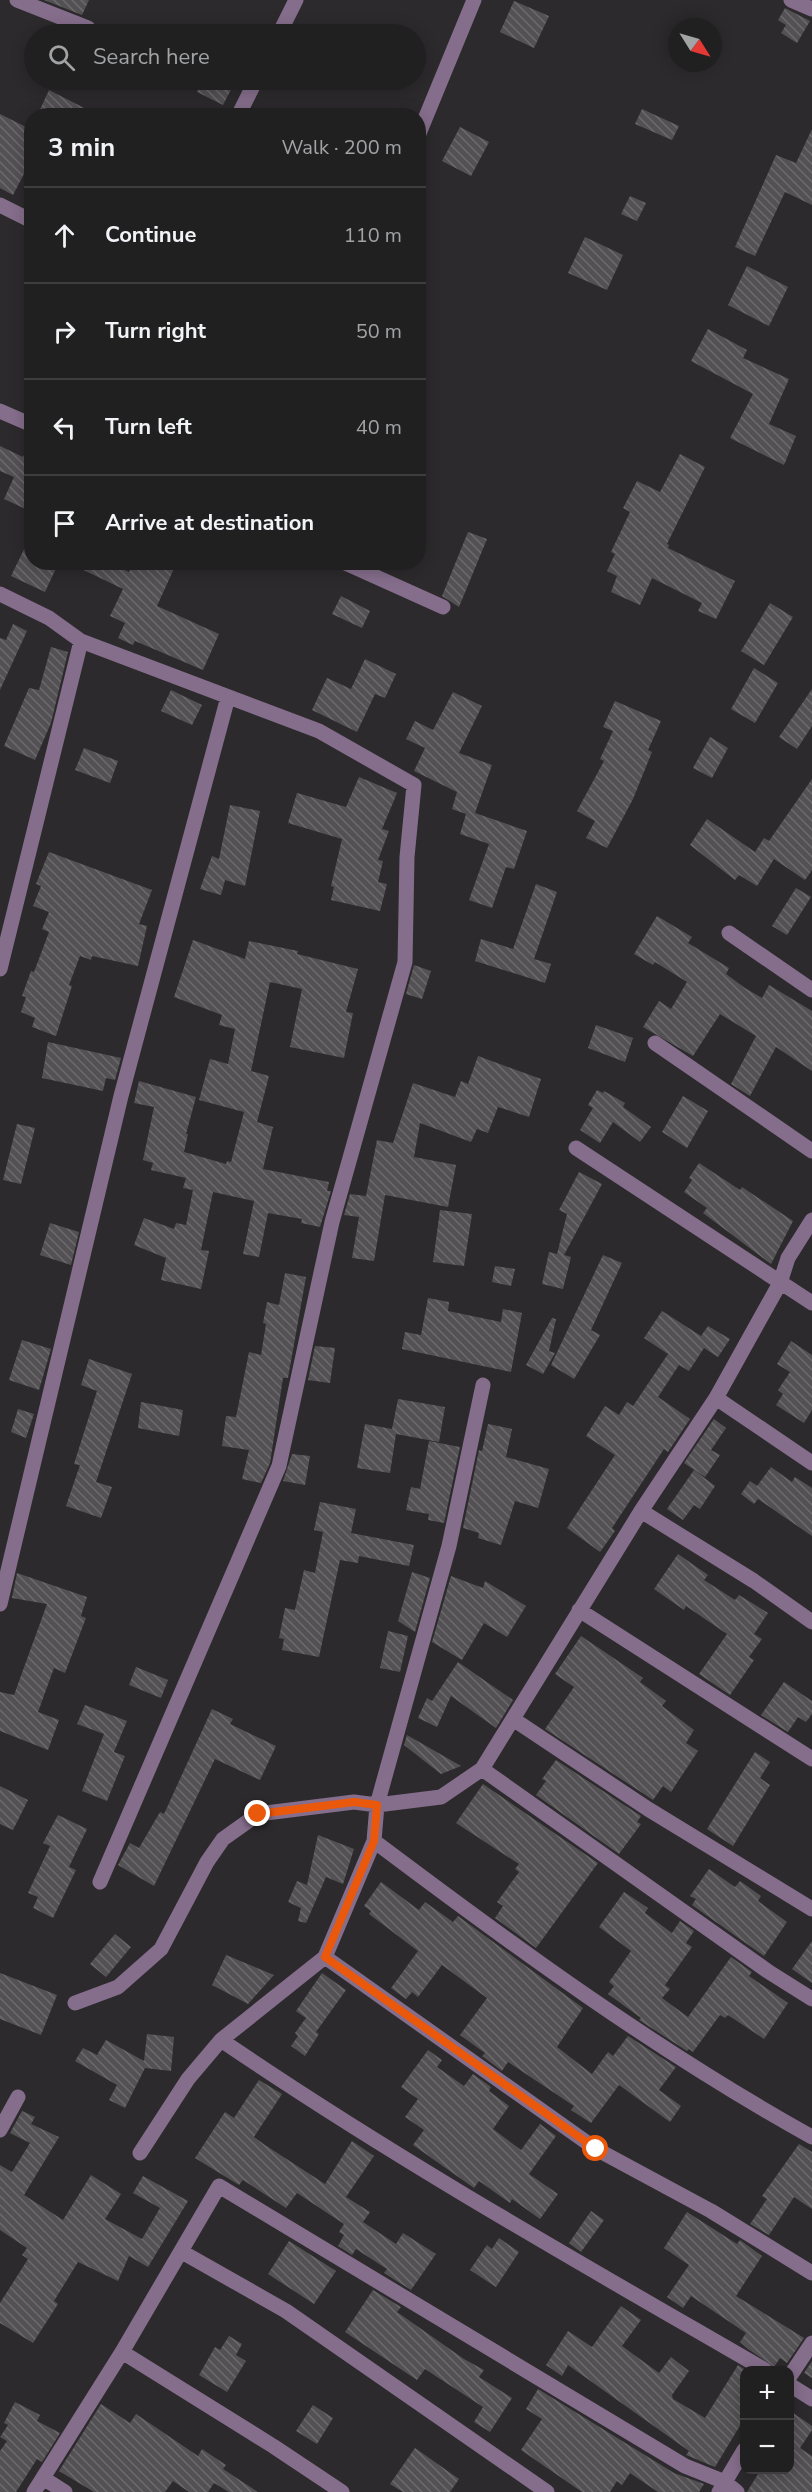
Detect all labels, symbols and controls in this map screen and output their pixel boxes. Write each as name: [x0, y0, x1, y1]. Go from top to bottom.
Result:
north arrow: [668, 18, 722, 72]
search box: [24, 24, 426, 90]
icon: search: [45, 41, 78, 74]
text: Search here: [93, 42, 210, 72]
text: 3 min: [48, 130, 115, 165]
text: Walk · 200 m: [282, 134, 402, 161]
icon: ahead: [48, 219, 81, 252]
text: Continue: [105, 220, 196, 250]
text: 110 m: [344, 222, 402, 249]
icon: right: [48, 315, 81, 348]
text: Turn right: [105, 316, 206, 346]
text: 50 m: [356, 318, 402, 345]
icon: left: [48, 411, 81, 444]
text: Turn left: [105, 412, 192, 442]
text: 40 m: [356, 414, 402, 441]
icon: arrive: [48, 507, 81, 540]
text: Arrive at destination: [105, 508, 314, 538]
route end: [244, 1800, 270, 1826]
route start: [582, 2135, 608, 2161]
map controls: [740, 2366, 794, 2474]
button: +: [740, 2366, 794, 2420]
button: −: [740, 2420, 794, 2474]

